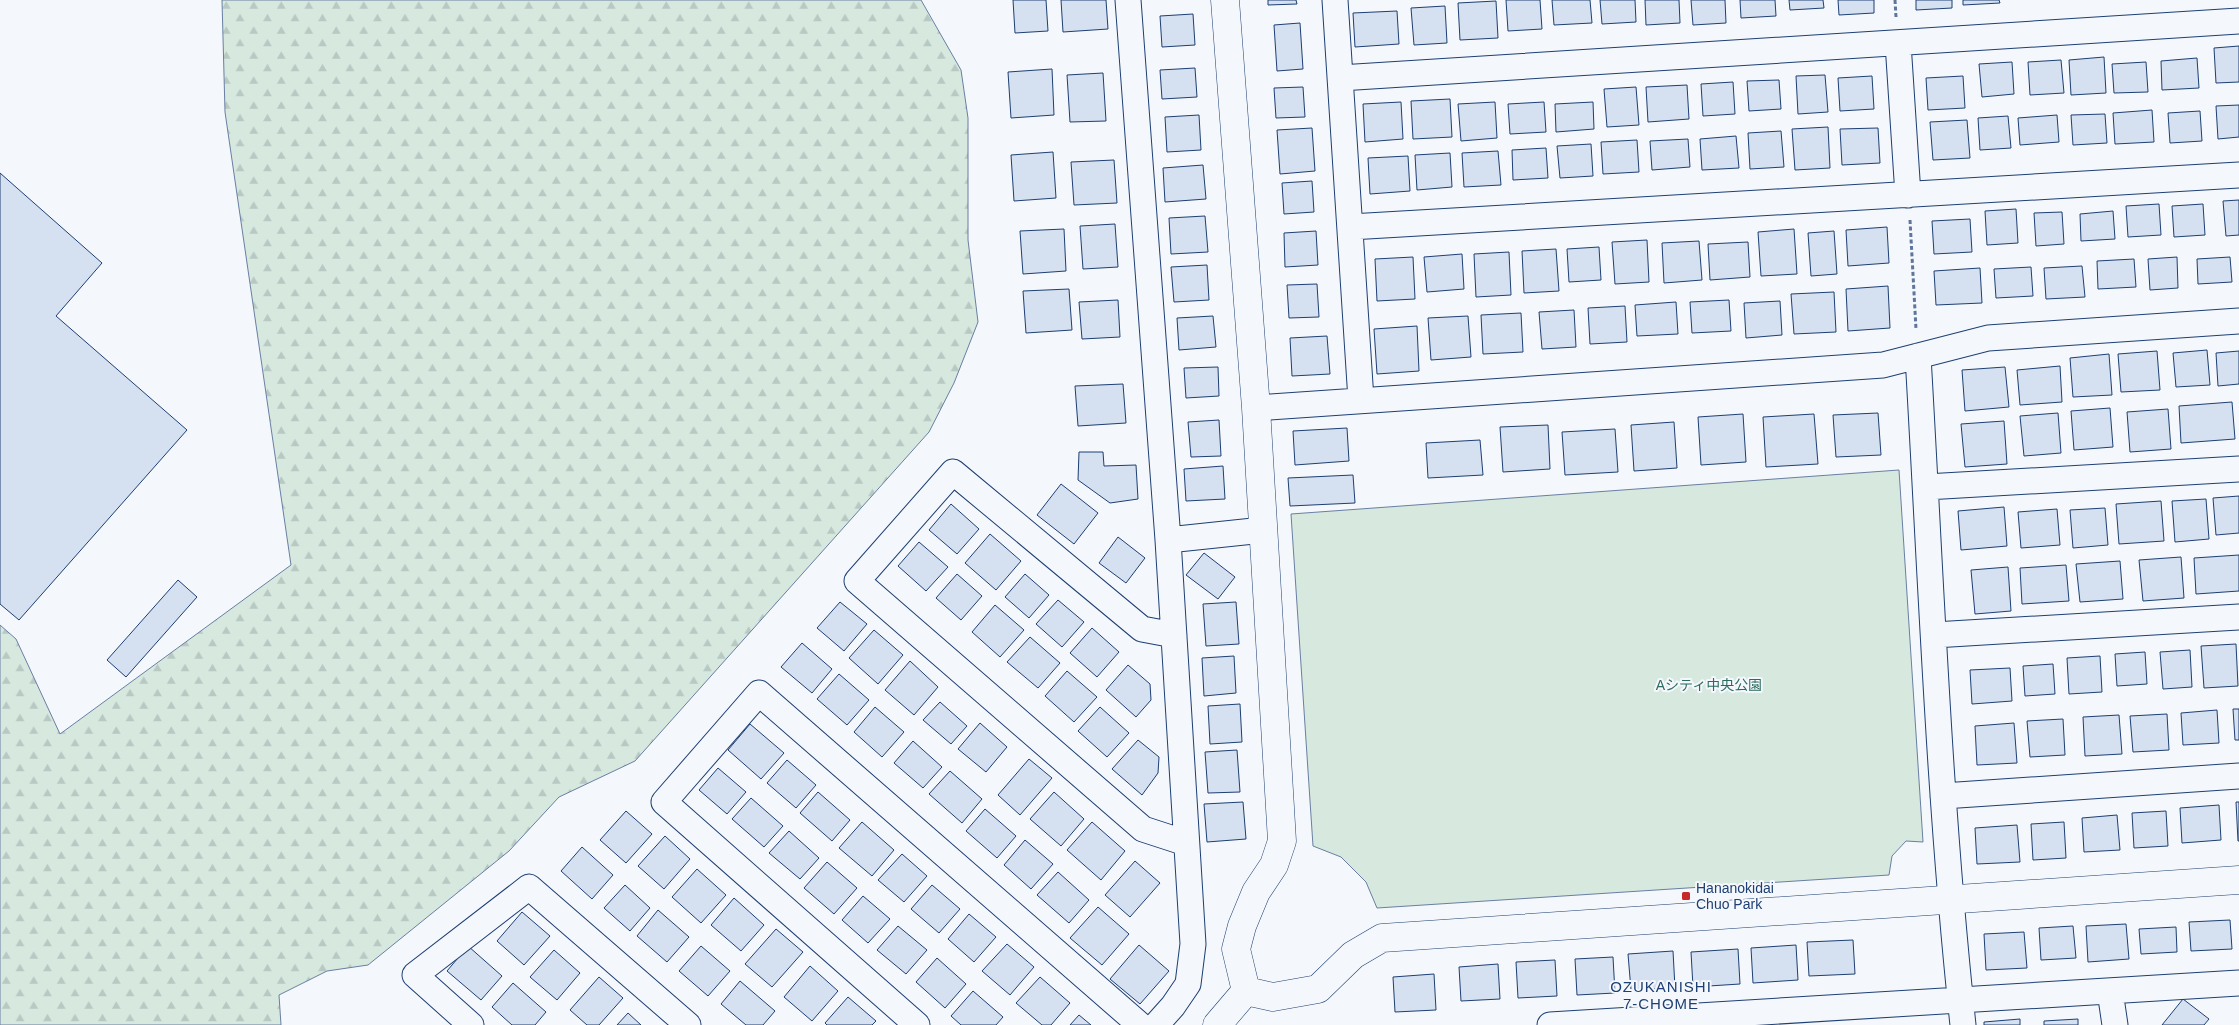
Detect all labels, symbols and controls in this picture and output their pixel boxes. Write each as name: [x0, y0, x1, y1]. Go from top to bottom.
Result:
park label: Aシティ中央公園: [1656, 677, 1762, 693]
place label: Hananokidai Chuo Park: [1696, 880, 1774, 912]
marker: Hananokidai Chuo Park: [1680, 890, 1692, 902]
district label: OZUKANISHI 7-CHOME: [1610, 978, 1712, 1012]

